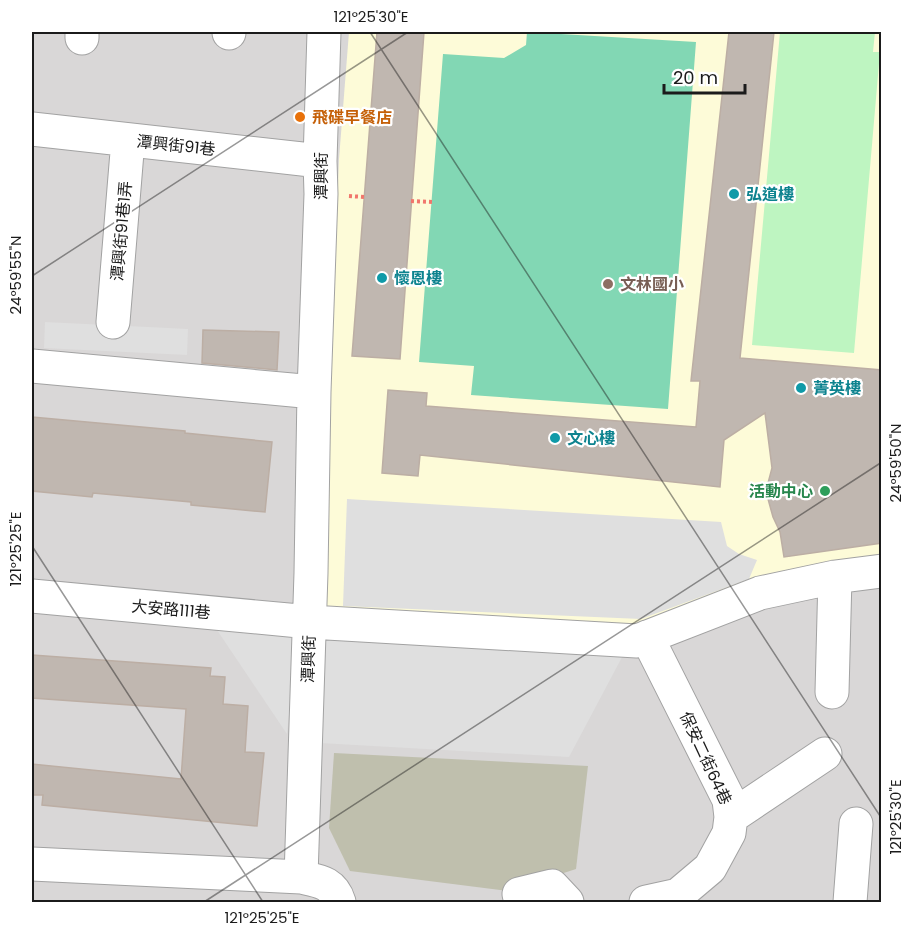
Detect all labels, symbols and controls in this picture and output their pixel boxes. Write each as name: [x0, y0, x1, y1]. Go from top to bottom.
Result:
text: 121°25'30"E: [333, 6, 409, 27]
scale bar: [664, 57, 745, 95]
text: 20 m: [673, 65, 718, 90]
place label: 飛碟早餐店: [312, 106, 392, 129]
marker: 飛碟早餐店: [293, 110, 307, 124]
street label: 潭興街91巷: [135, 130, 217, 161]
street label: 潭興街: [310, 152, 333, 200]
street label: 潭興街91巷1弄: [106, 180, 137, 282]
place label: 弘道樓: [746, 183, 794, 206]
marker: 弘道樓: [727, 187, 741, 201]
text: 24°59'55"N: [5, 235, 26, 315]
place label: 懷恩樓: [394, 267, 442, 290]
marker: 懷恩樓: [375, 271, 389, 285]
place label: 文林國小: [620, 273, 684, 296]
marker: 文林國小: [601, 277, 615, 291]
place label: 菁英樓: [813, 377, 861, 400]
marker: 菁英樓: [794, 381, 808, 395]
text: 24°59'50"N: [885, 423, 906, 503]
place label: 文心樓: [567, 427, 615, 450]
marker: 文心樓: [548, 431, 562, 445]
place label: 活動中心: [749, 480, 813, 503]
marker: 活動中心: [818, 484, 832, 498]
text: 121°25'25"E: [5, 512, 26, 586]
street label: 大安路111巷: [130, 595, 211, 624]
street label: 潭興街: [296, 635, 321, 683]
street label: 保安二街64巷: [674, 708, 737, 808]
text: 121°25'30"E: [885, 779, 906, 855]
text: 121°25'25"E: [225, 907, 299, 928]

